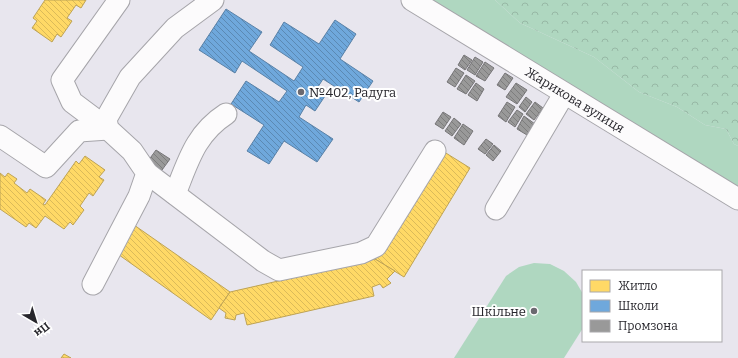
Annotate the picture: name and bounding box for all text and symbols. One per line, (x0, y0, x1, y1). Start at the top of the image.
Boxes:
street label: Жарикова вулиця (522, 64, 627, 136)
place label: №402, Радуга (309, 85, 396, 100)
marker: №402, Радуга (296, 87, 306, 97)
legend (582, 270, 722, 342)
text: Житло (618, 279, 658, 293)
text: Школи (618, 299, 659, 313)
north arrow (16, 302, 56, 342)
place label: Шкільне (472, 304, 526, 319)
marker: Шкільне (529, 306, 539, 316)
text: Пн (31, 319, 52, 340)
text: Промзона (618, 319, 678, 333)

